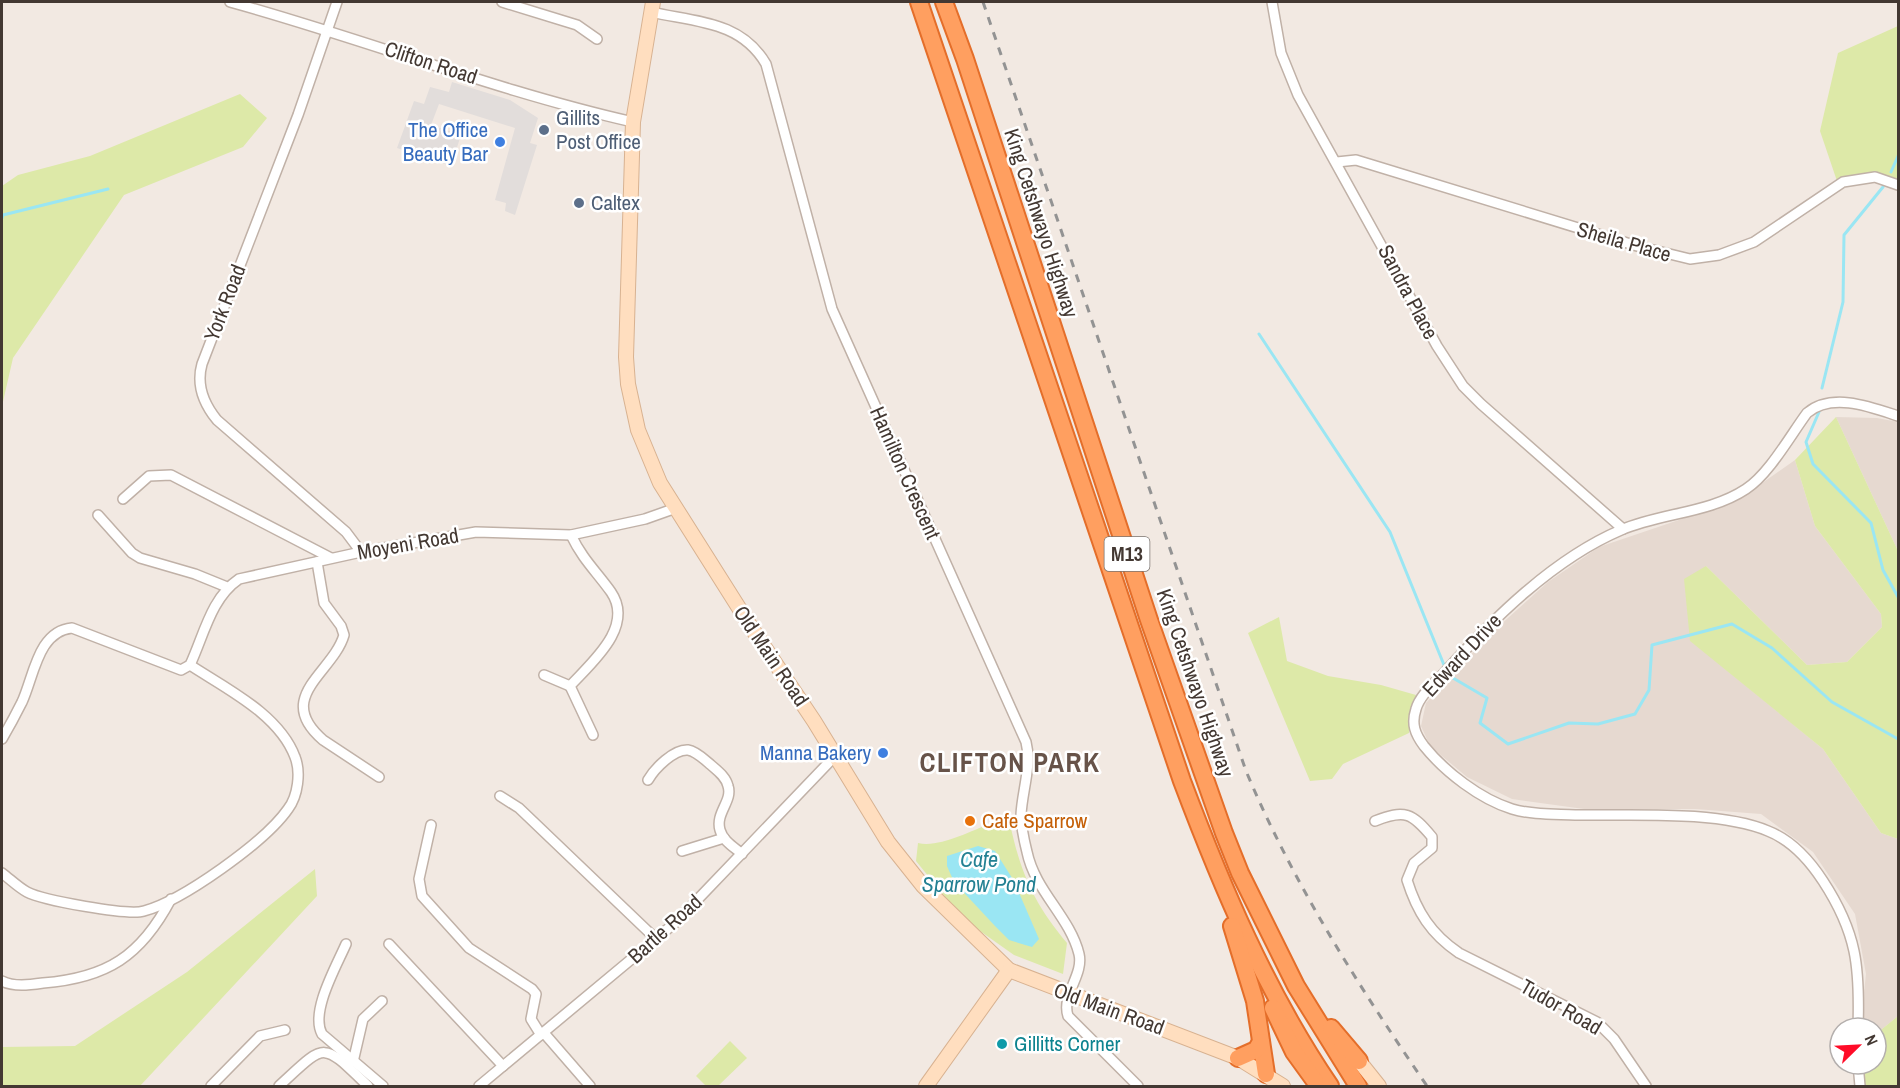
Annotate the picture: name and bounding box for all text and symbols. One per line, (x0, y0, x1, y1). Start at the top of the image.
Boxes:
street label: Clifton Road (381, 34, 481, 91)
place label: Gillits Post Office (556, 103, 641, 156)
place label: The Office Beauty Bar (403, 115, 488, 168)
marker: Gillits Post Office (537, 123, 551, 137)
street label: King Cetshwayo Highway (997, 125, 1086, 321)
marker: The Office Beauty Bar (493, 135, 507, 149)
place label: Caltex (591, 188, 640, 217)
marker: Caltex (572, 196, 586, 210)
street label: Sheila Place (1574, 214, 1675, 269)
street label: Sandra Place (1371, 239, 1446, 344)
street label: York Road (197, 260, 252, 345)
street label: Hamilton Crescent (863, 402, 948, 544)
street label: Moyeni Road (355, 520, 461, 567)
road number: M13 (1104, 537, 1150, 571)
street label: King Cetshwayo Highway (1150, 585, 1241, 781)
street label: Old Main Road (727, 600, 816, 712)
street label: Edward Drive (1415, 607, 1508, 703)
place label: Manna Bakery (760, 738, 871, 767)
district label: CLIFTON PARK (920, 744, 1100, 780)
marker: Manna Bakery (876, 746, 890, 760)
place label: Cafe Sparrow (982, 806, 1088, 835)
marker: Cafe Sparrow (963, 814, 977, 828)
water label: Cafe Sparrow Pond (922, 844, 1037, 899)
street label: Bartle Road (621, 887, 708, 970)
street label: Tudor Road (1515, 972, 1607, 1041)
street label: Old Main Road (1050, 975, 1169, 1042)
north arrow (1828, 1016, 1888, 1076)
place label: Gillitts Corner (1014, 1029, 1120, 1058)
text: N (1860, 1031, 1884, 1049)
marker: Gillitts Corner (995, 1037, 1009, 1051)

